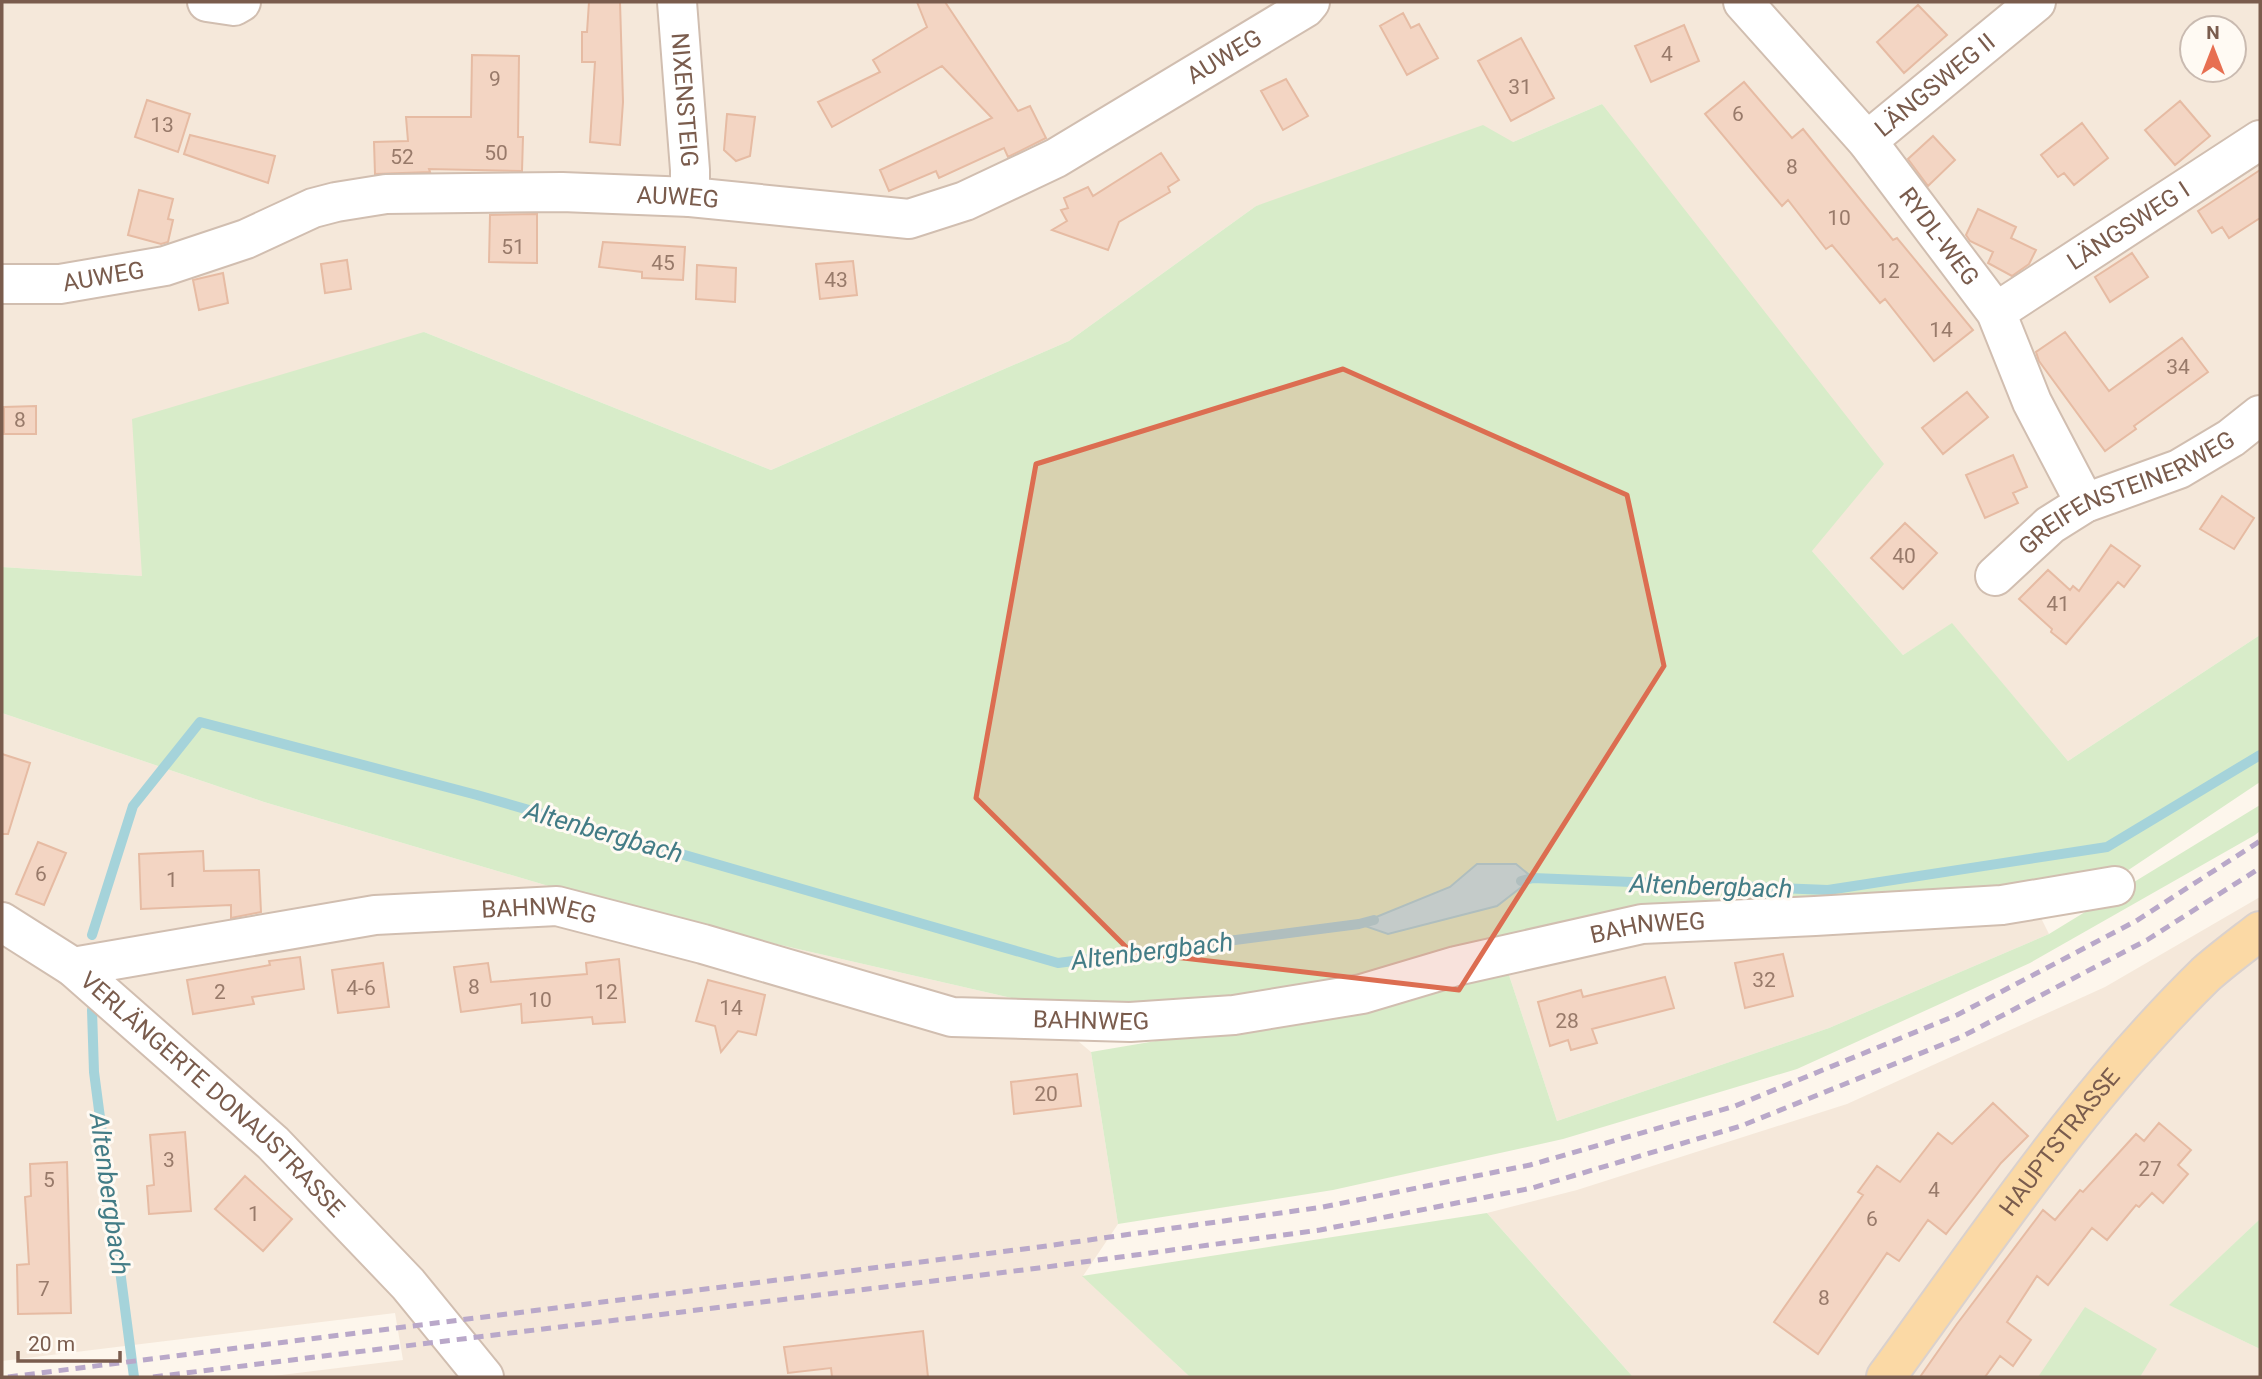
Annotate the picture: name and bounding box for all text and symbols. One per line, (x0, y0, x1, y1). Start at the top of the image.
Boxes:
north arrow (2178, 14, 2248, 84)
text: N (2206, 21, 2220, 44)
street label: AUWEG (1182, 24, 1267, 90)
street label: LÄNGSWEG II (1869, 28, 2001, 143)
street label: NIXENSTEIG (665, 31, 704, 168)
house number: 4 (1661, 42, 1673, 66)
house number: 9 (489, 67, 501, 91)
house number: 31 (1508, 75, 1532, 99)
house number: 6 (1732, 102, 1744, 126)
house number: 13 (150, 113, 174, 137)
house number: 50 (484, 141, 508, 165)
house number: 52 (390, 145, 414, 169)
house number: 8 (1786, 155, 1798, 179)
street label: LÄNGSWEG I (2062, 176, 2195, 276)
street label: AUWEG (636, 181, 720, 214)
street label: RYDL-WEG (1893, 182, 1985, 291)
house number: 10 (1827, 206, 1851, 230)
house number: 51 (501, 235, 525, 259)
house number: 45 (651, 251, 675, 275)
street label: AUWEG (60, 256, 146, 297)
house number: 12 (1876, 259, 1900, 283)
house number: 43 (824, 268, 848, 292)
house number: 14 (1929, 318, 1953, 342)
house number: 34 (2166, 355, 2190, 379)
house number: 8 (14, 408, 26, 432)
street label: GREIFENSTEINERWEG (2013, 425, 2240, 561)
house number: 40 (1892, 544, 1916, 568)
house number: 41 (2046, 592, 2070, 616)
water label: Altenbergbach (520, 795, 687, 869)
house number: 6 (35, 862, 47, 886)
house number: 1 (166, 868, 178, 892)
water label: Altenbergbach (1627, 868, 1793, 904)
street label: BAHNWEG (481, 892, 600, 930)
street label: BAHNWEG (1587, 907, 1706, 949)
water label: Altenbergbach (1067, 926, 1235, 976)
street label: VERLÄNGERTE DONAUSTRASSE (74, 966, 350, 1223)
house number: 32 (1752, 968, 1776, 992)
house number: 8 (468, 975, 480, 999)
house number: 4-6 (346, 976, 376, 1000)
house number: 2 (214, 980, 226, 1004)
house number: 12 (594, 980, 618, 1004)
house number: 10 (528, 988, 552, 1012)
house number: 14 (719, 996, 743, 1020)
street label: BAHNWEG (1032, 1005, 1150, 1036)
house number: 28 (1555, 1009, 1579, 1033)
street label: HAUPTSTRASSE (1994, 1063, 2126, 1221)
house number: 20 (1034, 1082, 1058, 1106)
water label: Altenbergbach (84, 1109, 136, 1277)
house number: 3 (163, 1148, 175, 1172)
house number: 27 (2138, 1157, 2162, 1181)
house number: 5 (43, 1168, 55, 1192)
house number: 4 (1928, 1178, 1940, 1202)
house number: 1 (248, 1202, 260, 1226)
house number: 6 (1866, 1207, 1878, 1231)
house number: 7 (38, 1277, 50, 1301)
house number: 8 (1818, 1286, 1830, 1310)
scale bar (18, 1320, 119, 1364)
text: 20 m (28, 1332, 75, 1356)

